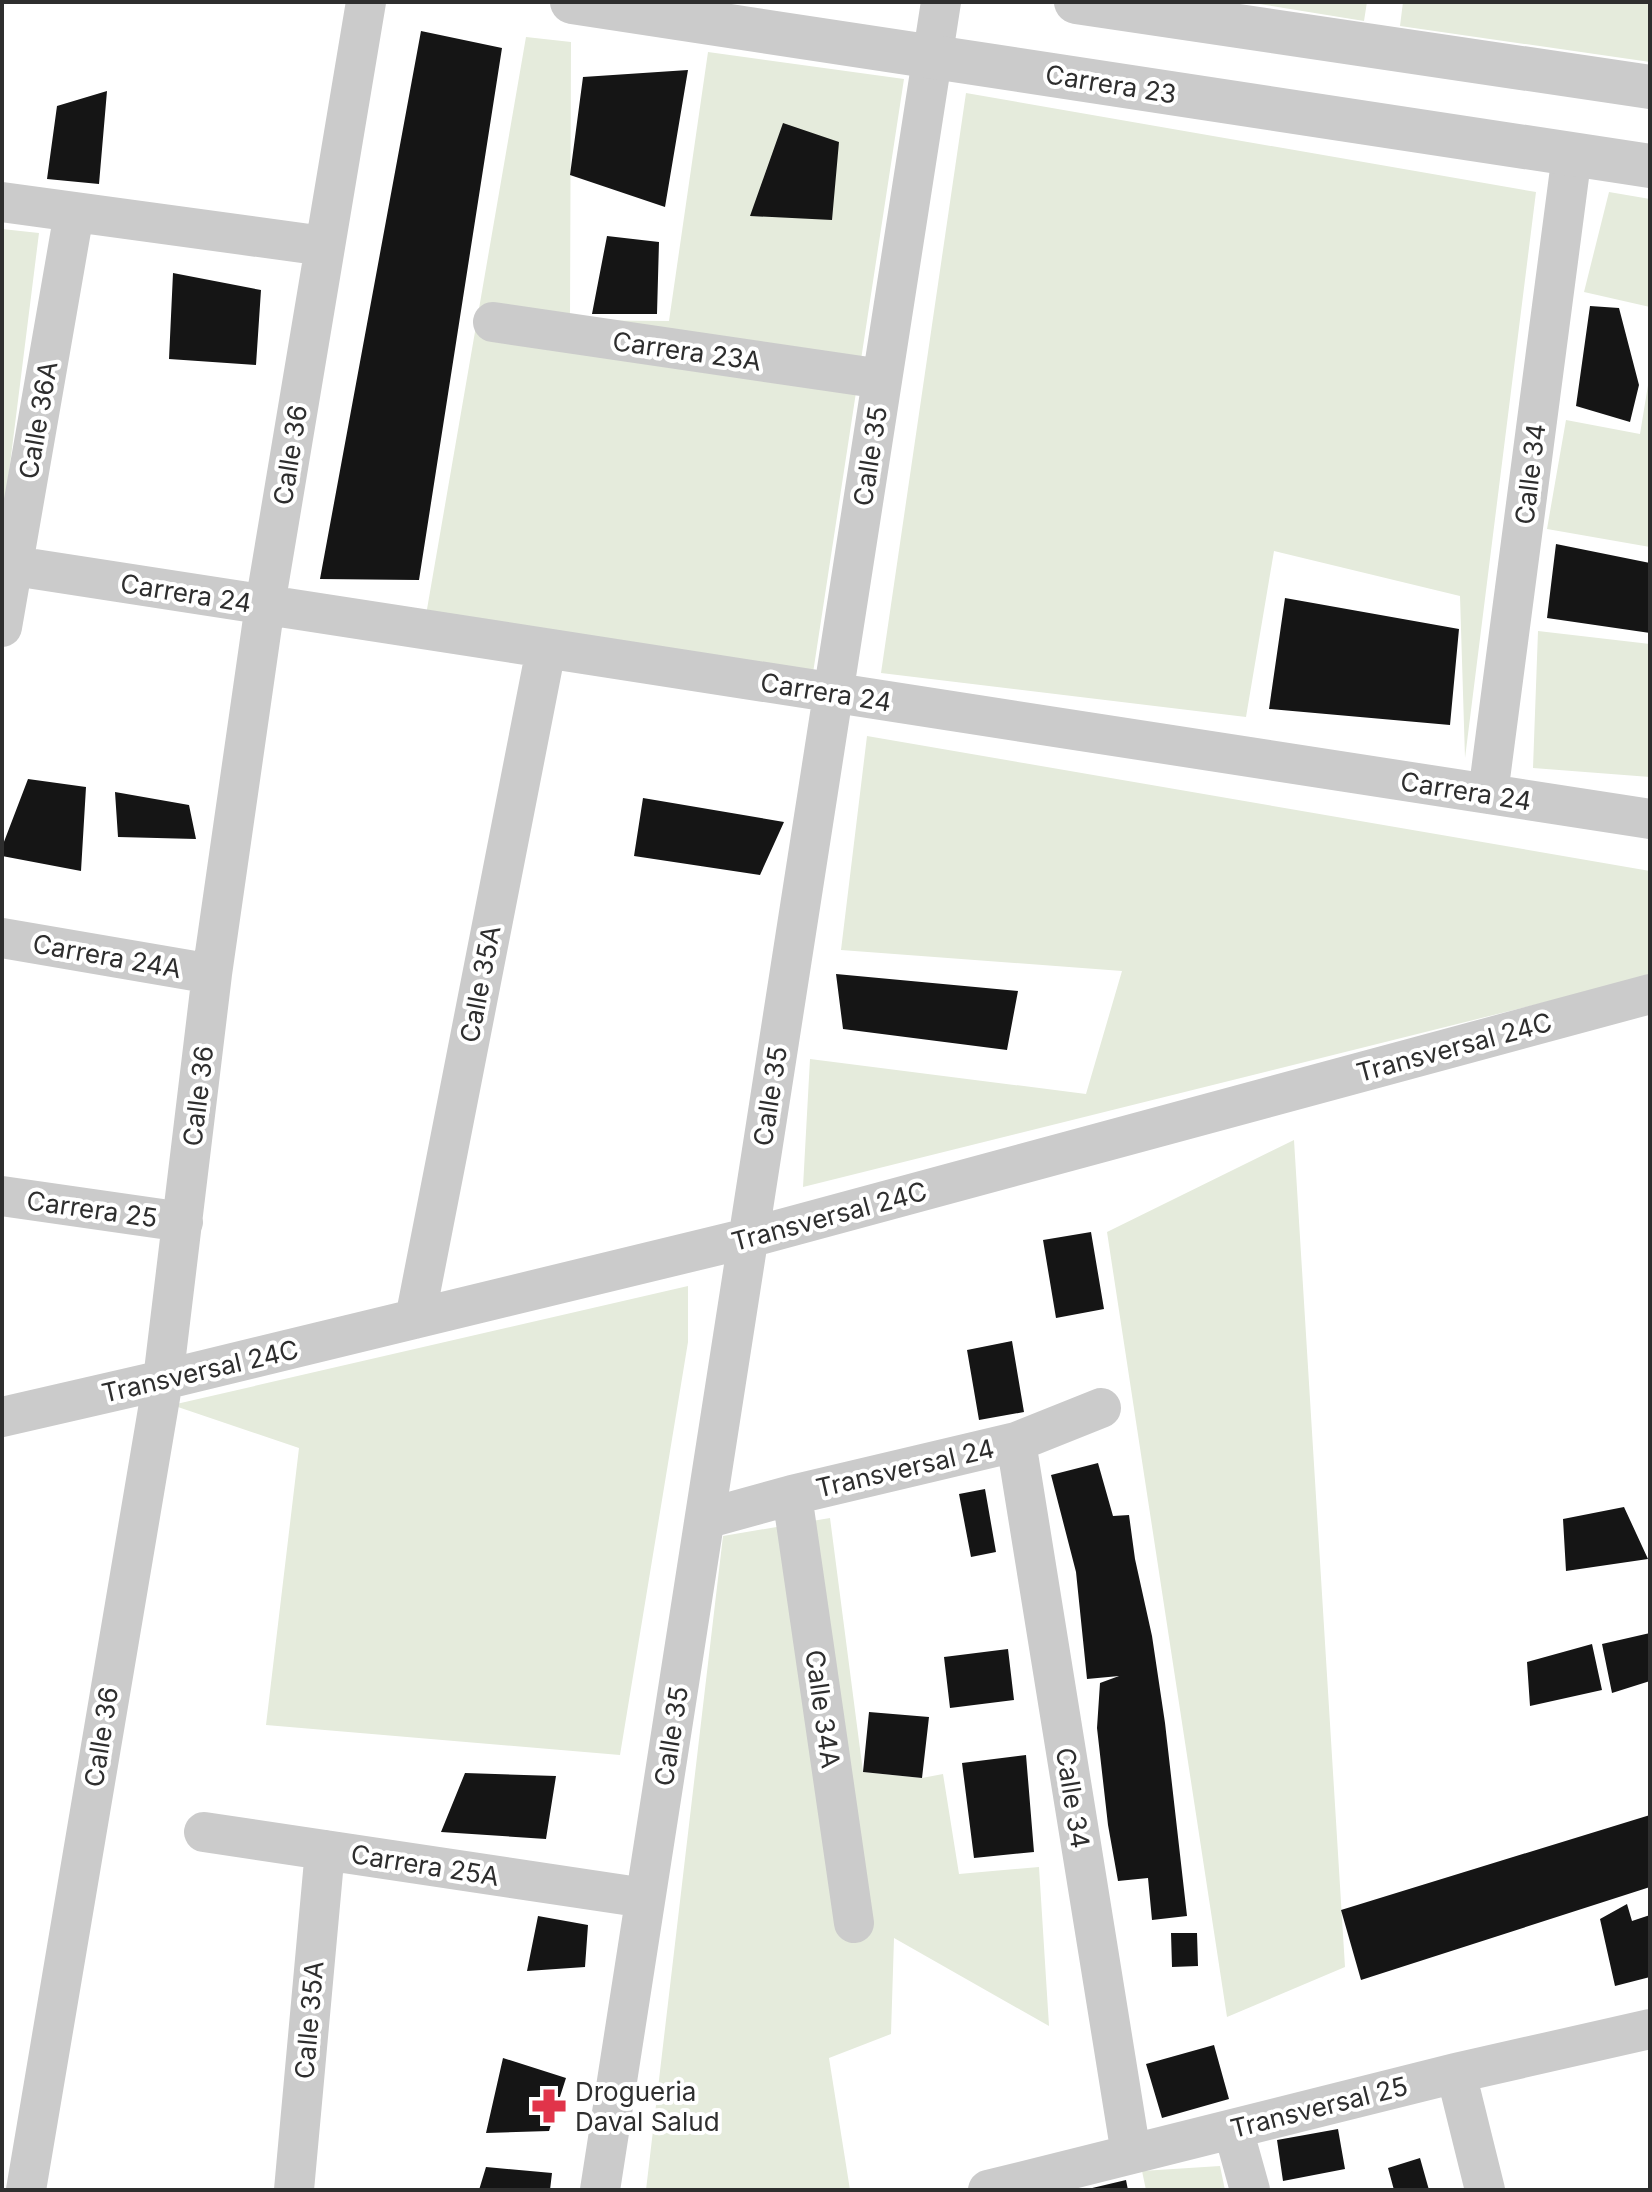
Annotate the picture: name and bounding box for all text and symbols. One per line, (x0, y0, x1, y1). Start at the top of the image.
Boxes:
street label: Carrera 23 (1043, 58, 1179, 110)
street label: Carrera 23A (611, 325, 763, 377)
street label: Calle 36A (12, 359, 64, 481)
street label: Calle 36 (267, 403, 313, 507)
street label: Calle 35 (847, 404, 893, 508)
street label: Calle 34 (1508, 422, 1552, 526)
street label: Carrera 24 (118, 567, 254, 619)
street label: Carrera 24 (758, 666, 894, 718)
street label: Carrera 24 (1398, 765, 1534, 817)
street label: Calle 35A (453, 923, 507, 1045)
street label: Carrera 24A (30, 928, 184, 984)
street label: Transversal 24C (1353, 1006, 1555, 1088)
street label: Calle 36 (176, 1044, 220, 1148)
street label: Calle 35 (747, 1044, 793, 1148)
street label: Transversal 24C (728, 1175, 930, 1257)
street label: Carrera 25 (25, 1184, 159, 1234)
street label: Transversal 24C (99, 1333, 301, 1409)
street label: Transversal 24 (813, 1432, 997, 1504)
street label: Calle 34A (799, 1648, 847, 1770)
street label: Calle 35 (648, 1684, 694, 1788)
street label: Calle 36 (78, 1685, 124, 1789)
street label: Calle 34 (1050, 1745, 1096, 1851)
street label: Carrera 25A (349, 1838, 501, 1892)
street label: Calle 35A (288, 1960, 330, 2080)
street label: Transversal 25 (1227, 2070, 1411, 2144)
place label: Drogueria Daval Salud (575, 2076, 720, 2137)
pharmacy icon: Drogueria Daval Salud (530, 2087, 568, 2125)

